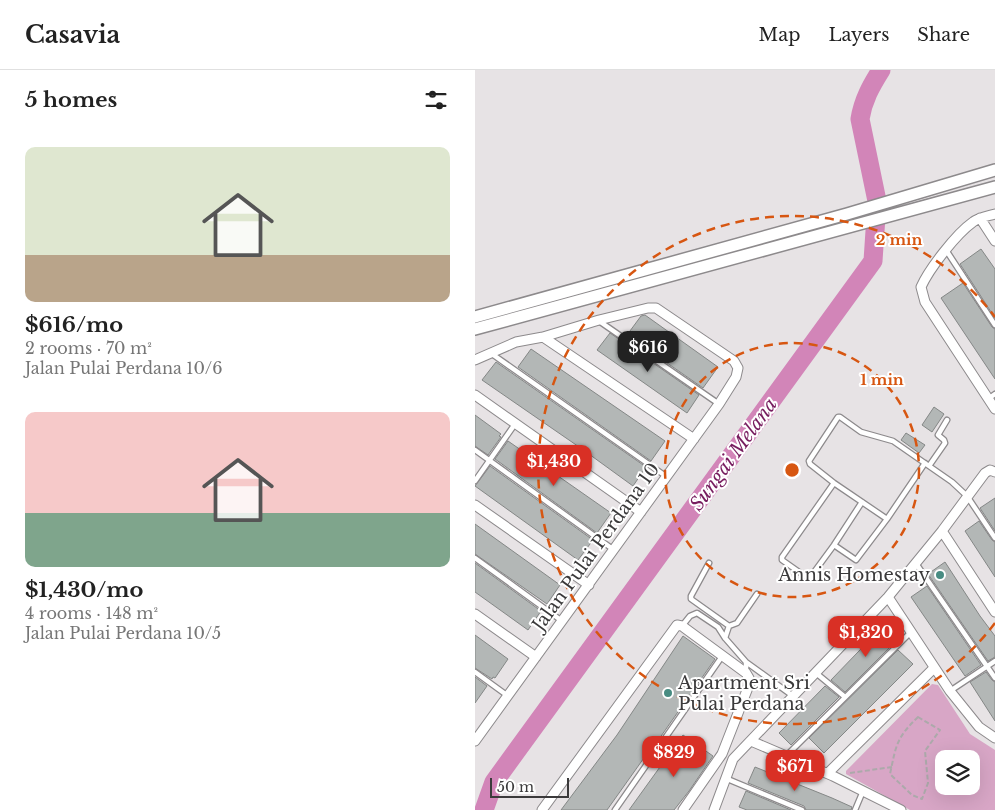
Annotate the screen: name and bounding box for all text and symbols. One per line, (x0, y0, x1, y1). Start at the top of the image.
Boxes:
text: Casavia (25, 20, 120, 49)
text: Map (759, 24, 800, 46)
text: Layers (828, 24, 889, 46)
text: Share (917, 24, 970, 46)
icon: filters (422, 86, 450, 114)
text: 5 homes (25, 87, 117, 113)
icon: home (193, 180, 283, 270)
text: 2 min (876, 230, 922, 249)
text: $616/mo (25, 312, 123, 338)
pin: $616 (618, 330, 678, 373)
text: $616 (629, 337, 667, 357)
text: 2 rooms · 70 m² (25, 338, 152, 358)
text: Jalan Pulai Perdana 10/6 (25, 358, 222, 378)
text: 1 min (860, 370, 904, 389)
water label: Sungai Melana (685, 393, 782, 515)
pin: $1,430 (513, 444, 595, 487)
icon: home (193, 445, 283, 535)
text: $1,430 (527, 451, 581, 471)
street label: Jalan Pulai Perdana 10 (526, 459, 664, 637)
centre of rings (783, 461, 801, 479)
place label: Annis Homestay (777, 564, 930, 586)
marker: Annis Homestay (934, 569, 946, 581)
text: $1,430/mo (25, 577, 143, 603)
text: 4 rooms · 148 m² (25, 603, 158, 623)
pin: $1,320 (825, 616, 907, 658)
text: $1,320 (839, 622, 893, 642)
text: Jalan Pulai Perdana 10/5 (25, 623, 221, 643)
place label: Apartment Sri Pulai Perdana (677, 672, 810, 715)
marker: Apartment Sri Pulai Perdana (662, 687, 674, 699)
pin: $829 (644, 736, 704, 778)
text: $829 (653, 742, 695, 762)
pin: $671 (765, 750, 825, 792)
map controls (935, 750, 980, 795)
button: layers (935, 750, 980, 795)
text: $671 (777, 756, 813, 776)
scale bar (490, 775, 569, 798)
text: 50 m (497, 778, 534, 796)

